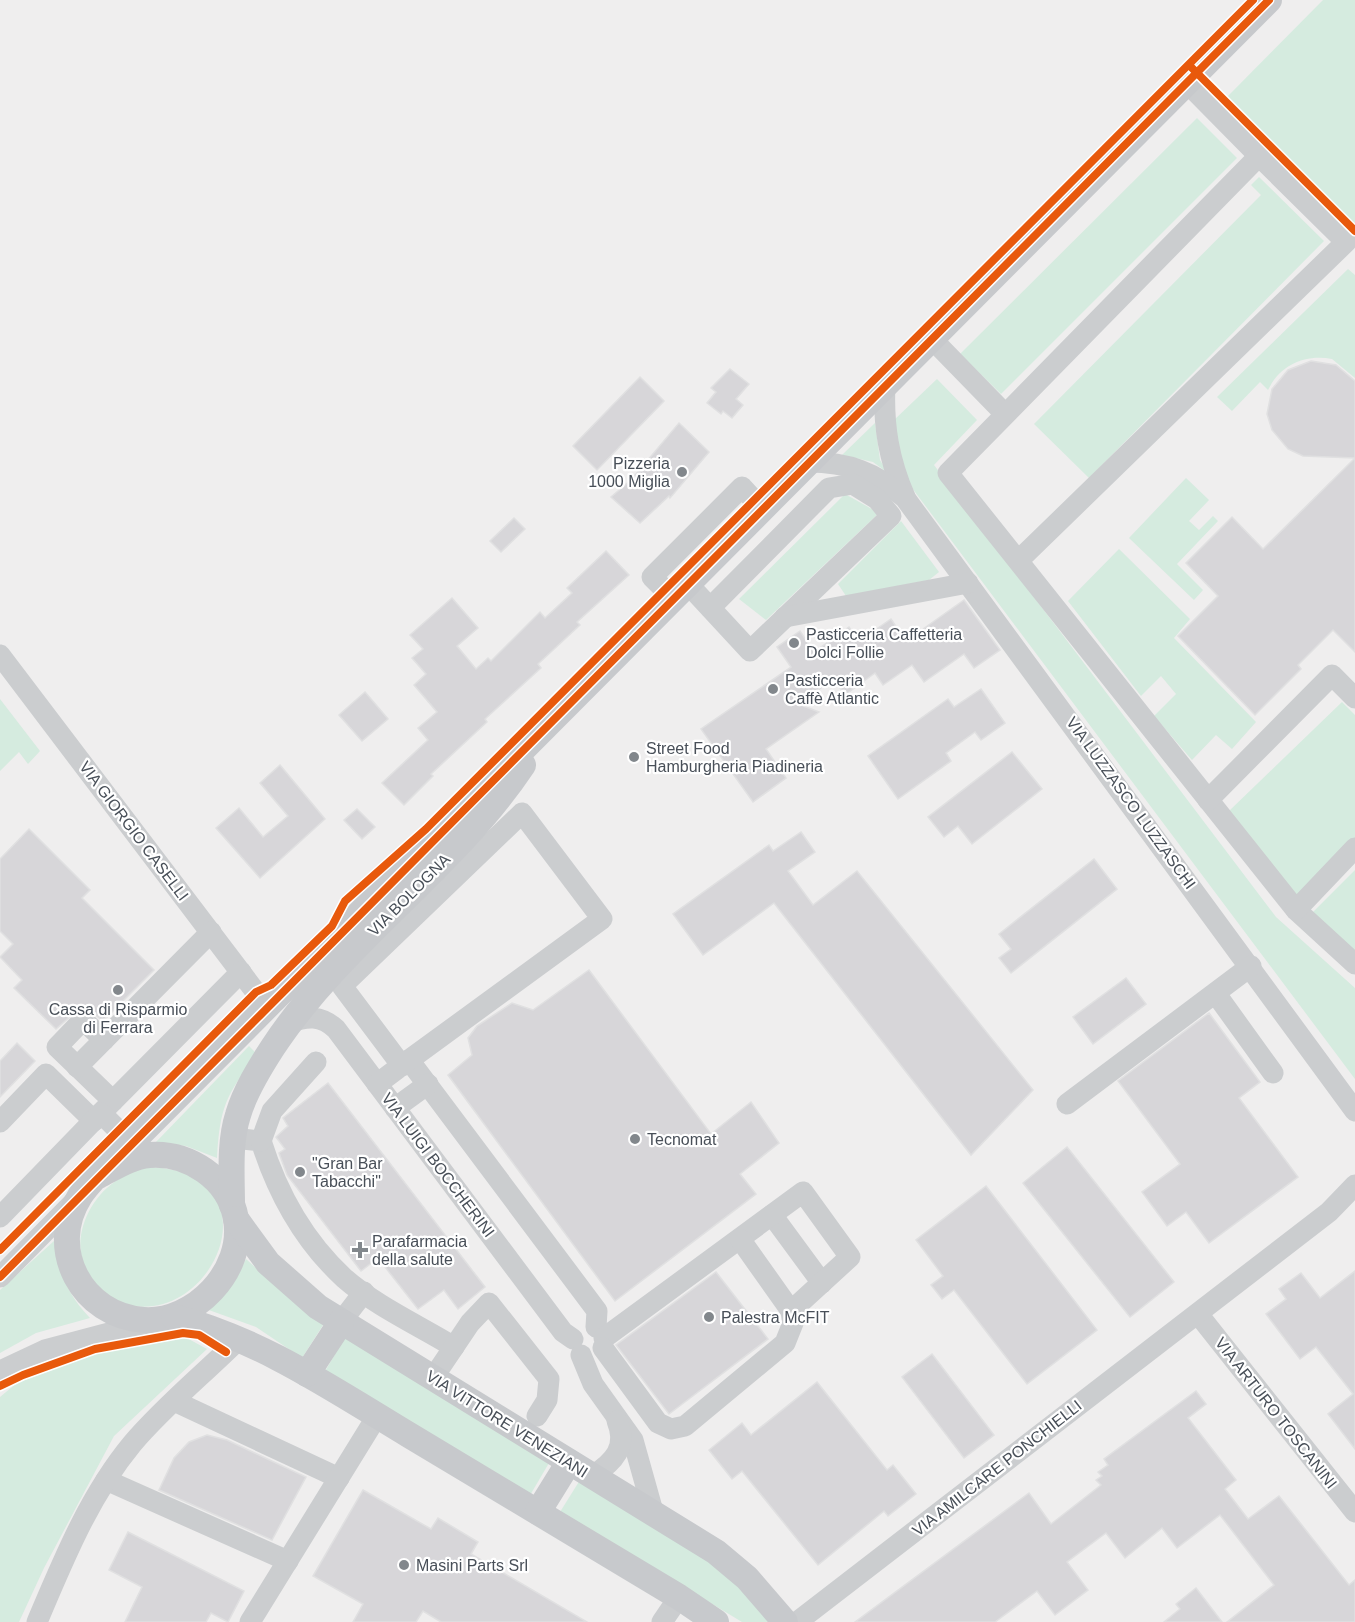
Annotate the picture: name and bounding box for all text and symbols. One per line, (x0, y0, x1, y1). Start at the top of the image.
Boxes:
place label: Pizzeria 1000 Miglia (588, 455, 670, 490)
marker: Pizzeria 1000 Miglia (675, 465, 689, 479)
place label: Pasticceria Caffetteria Dolci Follie (806, 626, 962, 661)
marker: Pasticceria Caffetteria Dolci Follie (787, 636, 801, 650)
place label: Pasticceria Caffè Atlantic (785, 672, 879, 707)
marker: Pasticceria Caffè Atlantic (766, 682, 780, 696)
street label: VIA LUZZASCO LUZZASCHI (1063, 714, 1199, 892)
place label: Street Food Hamburgheria Piadineria (646, 740, 823, 775)
marker: Street Food Hamburgheria Piadineria (627, 750, 641, 764)
street label: VIA GIORGIO CASELLI (76, 758, 192, 904)
street label: VIA BOLOGNA (365, 850, 454, 939)
marker: Cassa di Risparmio di Ferrara (111, 983, 125, 997)
place label: Cassa di Risparmio di Ferrara (49, 1001, 187, 1036)
street label: VIA LUIGI BOCCHERINI (378, 1090, 498, 1240)
place label: Tecnomat (647, 1131, 717, 1148)
marker: Tecnomat (628, 1132, 642, 1146)
place label: "Gran Bar Tabacchi" (312, 1155, 383, 1190)
marker: "Gran Bar Tabacchi" (293, 1165, 307, 1179)
place label: Parafarmacia della salute (372, 1233, 467, 1268)
marker: Parafarmacia della salute (353, 1243, 367, 1257)
place label: Palestra McFIT (721, 1309, 830, 1326)
marker: Palestra McFIT (702, 1310, 716, 1324)
street label: VIA ARTURO TOSCANINI (1212, 1334, 1340, 1492)
street label: VIA VITTORE VENEZIANI (423, 1367, 591, 1481)
street label: VIA AMILCARE PONCHIELLI (909, 1397, 1085, 1539)
place label: Masini Parts Srl (416, 1557, 528, 1574)
marker: Masini Parts Srl (397, 1558, 411, 1572)

